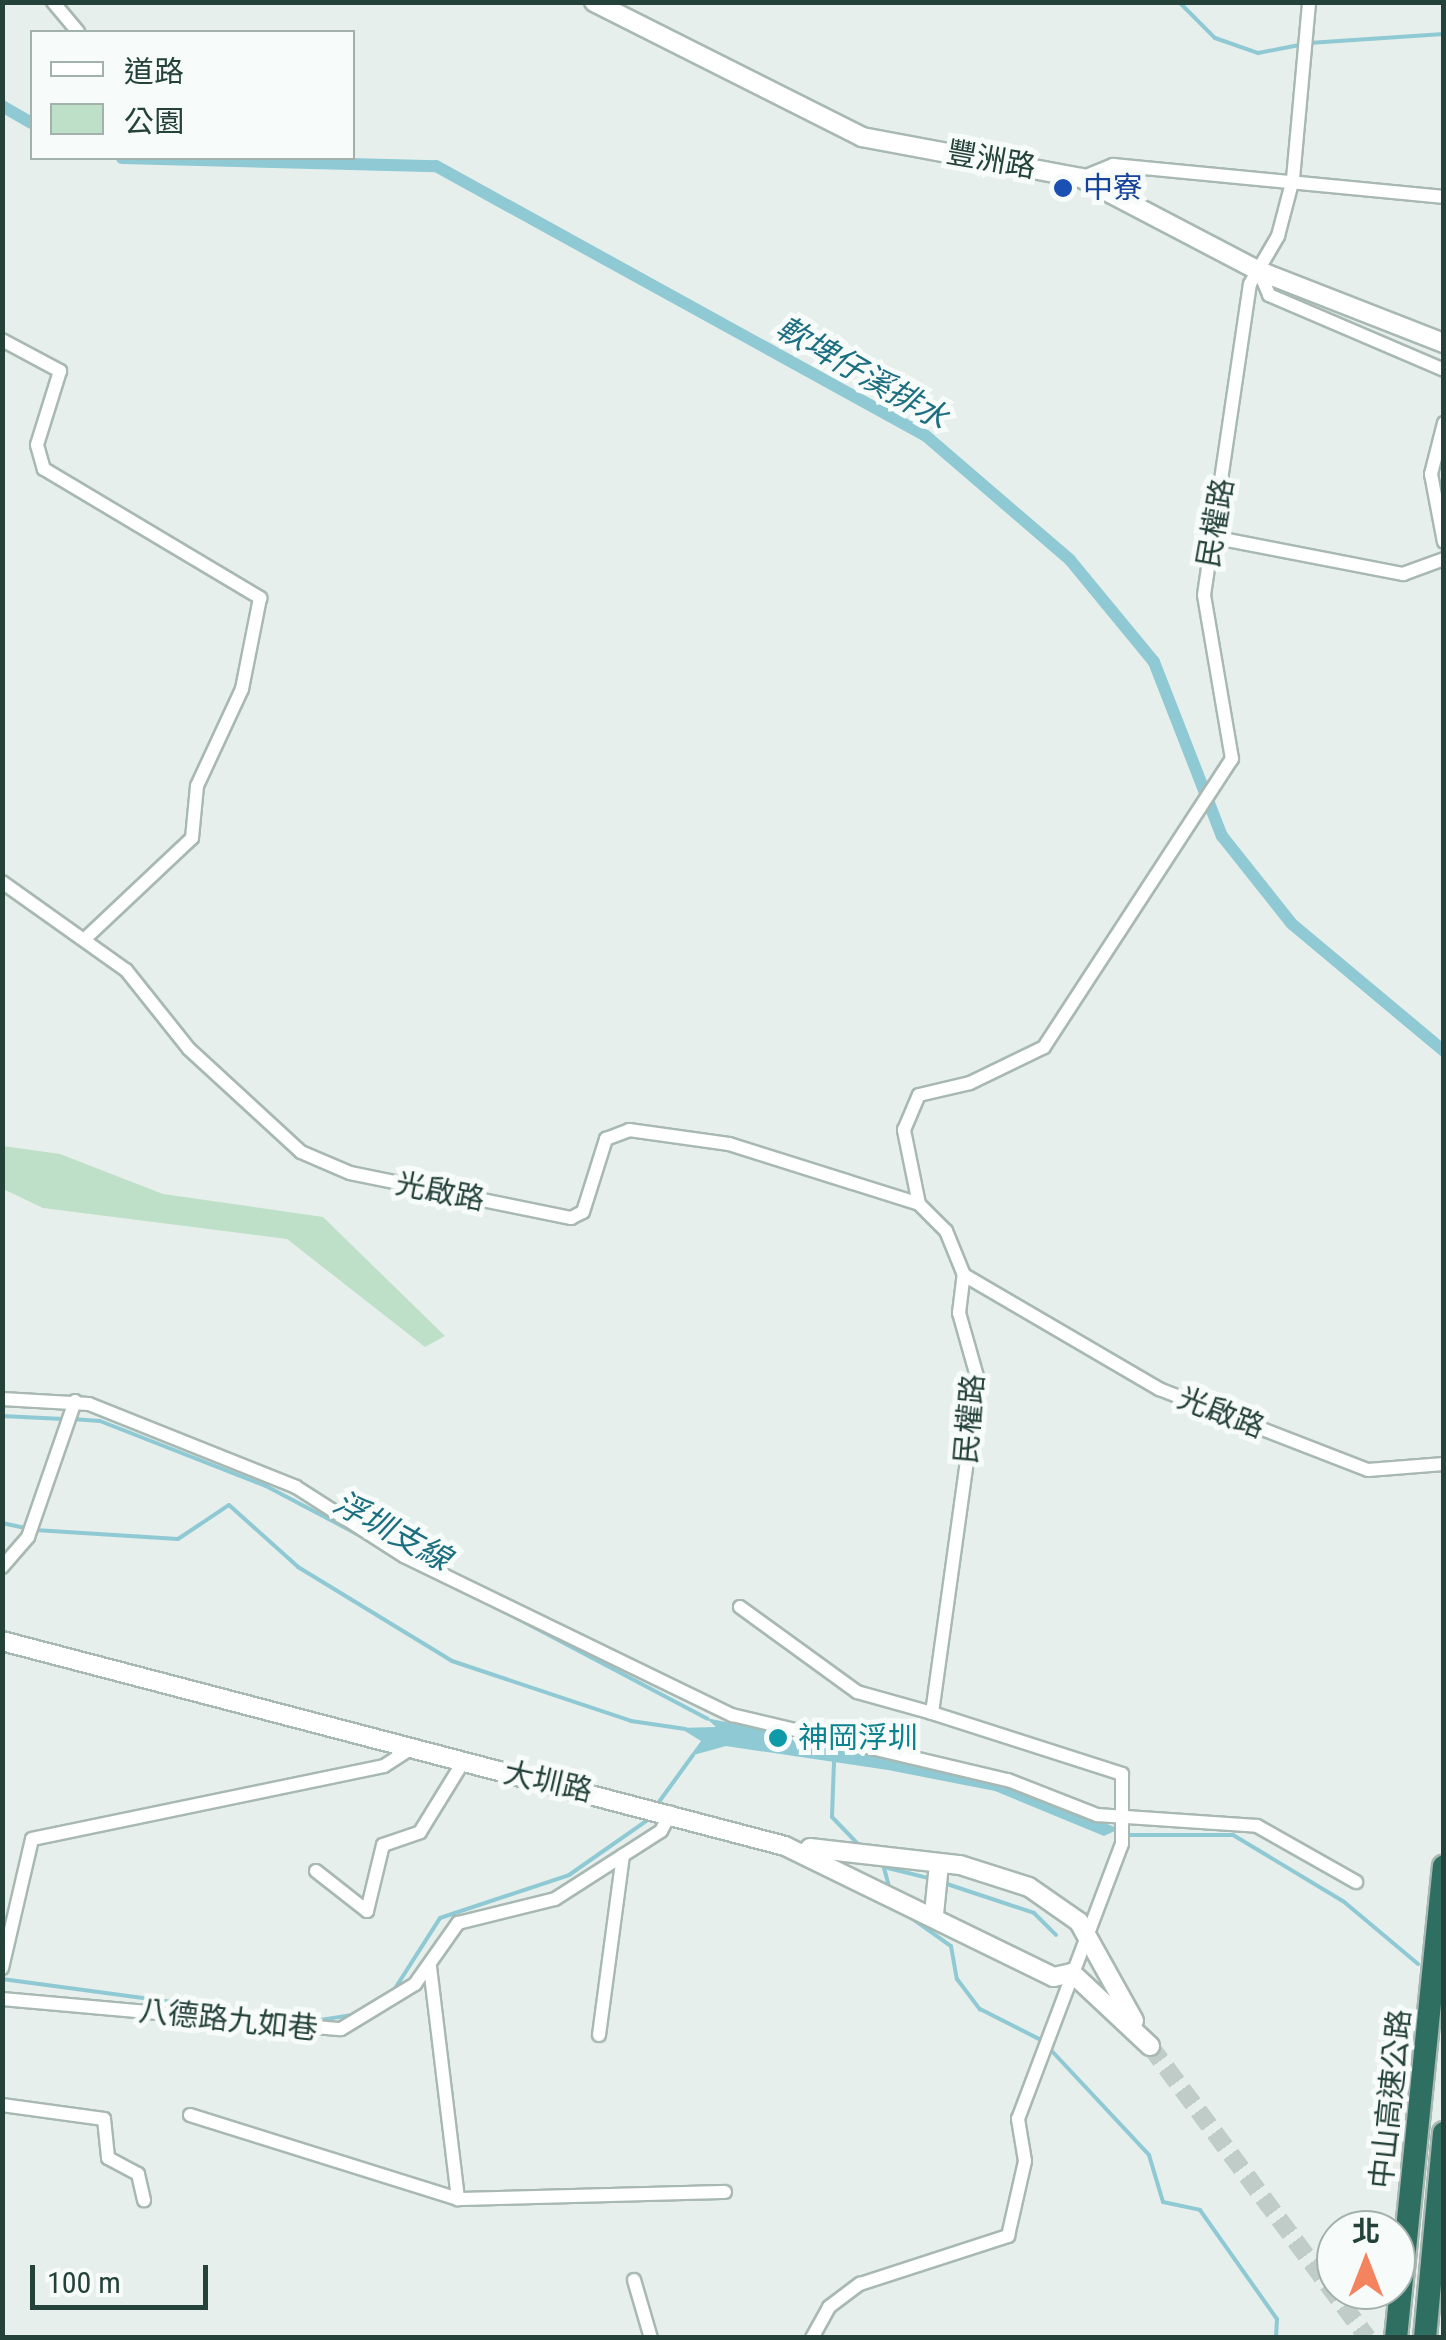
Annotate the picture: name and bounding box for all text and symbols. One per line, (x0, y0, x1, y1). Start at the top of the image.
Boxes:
legend (30, 30, 355, 160)
text: 道路 (124, 54, 184, 89)
text: 公園 (124, 104, 184, 139)
street label: 豐洲路 (944, 134, 1038, 186)
place label: 中寮 (1083, 170, 1143, 206)
marker: 中寮 (1052, 177, 1074, 199)
water label: 軟埤仔溪排水 (769, 308, 955, 438)
street label: 民權路 (1190, 476, 1242, 570)
street label: 光啟路 (392, 1166, 488, 1218)
street label: 民權路 (948, 1373, 992, 1465)
street label: 光啟路 (1173, 1380, 1269, 1446)
water label: 浮圳支線 (327, 1483, 457, 1579)
place label: 神岡浮圳 (798, 1720, 918, 1756)
marker: 神岡浮圳 (767, 1727, 789, 1749)
street label: 大圳路 (500, 1754, 596, 1810)
street label: 八德路九如巷 (137, 1993, 319, 2047)
street label: 中山高速公路 (1364, 2008, 1418, 2190)
north arrow (1316, 2210, 1416, 2310)
text: 北 (1352, 2215, 1380, 2248)
scale bar (35, 2245, 212, 2307)
text: 100 m (47, 2265, 121, 2300)

